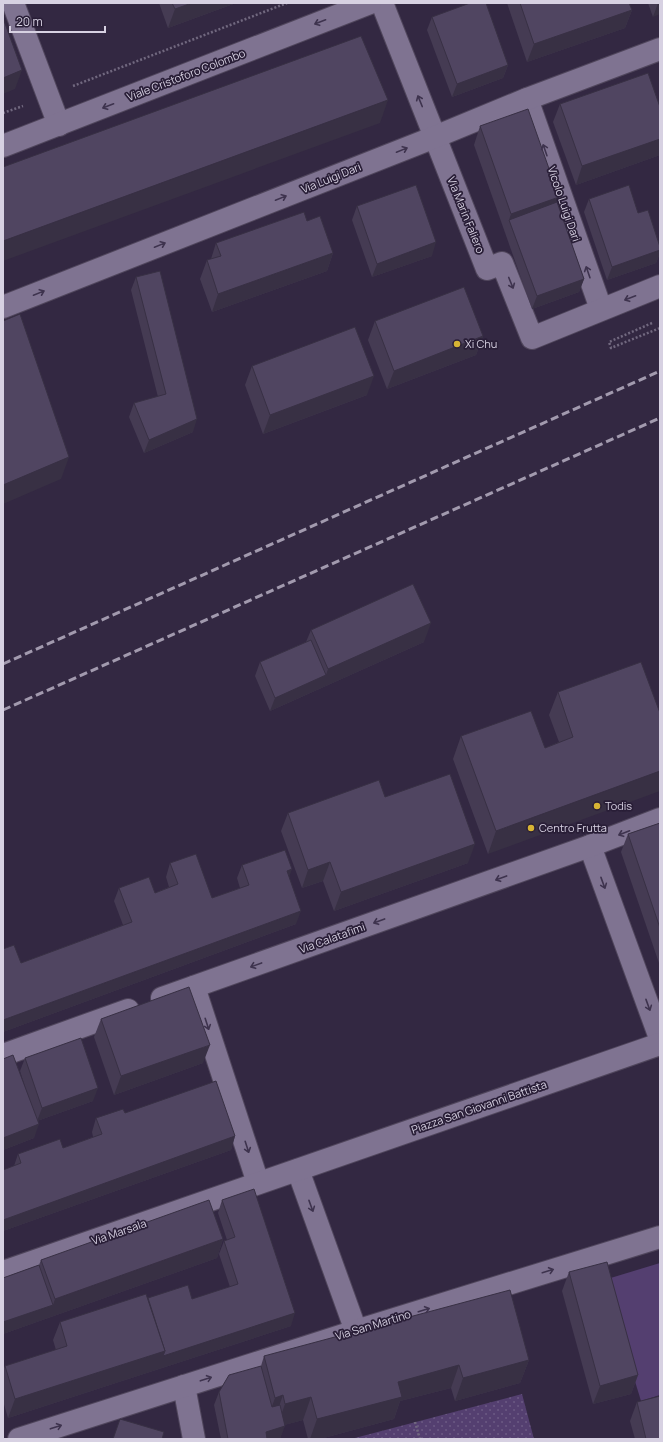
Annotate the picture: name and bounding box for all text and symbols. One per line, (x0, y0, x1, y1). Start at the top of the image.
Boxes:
scale bar (10, 8, 105, 34)
text: 20 m (16, 13, 43, 30)
one-way arrow (315, 19, 327, 27)
street label: Viale Cristoforo Colombo (124, 45, 248, 104)
one-way arrow (416, 95, 424, 107)
one-way arrow (103, 102, 115, 110)
one-way arrow (541, 143, 548, 156)
one-way arrow (396, 145, 408, 153)
street label: Via Luigi Dari (299, 159, 363, 196)
street label: Vicolo Luigi Dari (545, 164, 584, 244)
street label: Via Marin Faliero (444, 174, 489, 256)
one-way arrow (275, 193, 287, 201)
one-way arrow (154, 241, 166, 249)
one-way arrow (584, 266, 591, 279)
one-way arrow (507, 277, 515, 289)
one-way arrow (33, 289, 45, 296)
one-way arrow (625, 294, 637, 302)
place label: Xi Chu (465, 336, 497, 351)
marker: Xi Chu (452, 339, 462, 349)
place label: Todis (605, 798, 632, 813)
marker: Todis (592, 801, 602, 811)
place label: Centro Frutta (539, 820, 607, 835)
marker: Centro Frutta (526, 823, 536, 833)
one-way arrow (618, 830, 630, 838)
one-way arrow (496, 874, 508, 882)
one-way arrow (600, 877, 608, 889)
one-way arrow (372, 918, 385, 925)
street label: Via Calatafimi (297, 919, 367, 956)
one-way arrow (251, 961, 263, 969)
one-way arrow (645, 999, 653, 1011)
one-way arrow (203, 1017, 211, 1029)
street label: Piazza San Giovanni Battista (409, 1076, 549, 1137)
one-way arrow (244, 1140, 251, 1153)
one-way arrow (308, 1200, 316, 1212)
street label: Via Marsala (89, 1215, 148, 1248)
one-way arrow (541, 1267, 554, 1274)
street label: Via San Martino (333, 1306, 413, 1343)
one-way arrow (417, 1306, 430, 1313)
one-way arrow (200, 1375, 213, 1382)
one-way arrow (49, 1423, 62, 1430)

